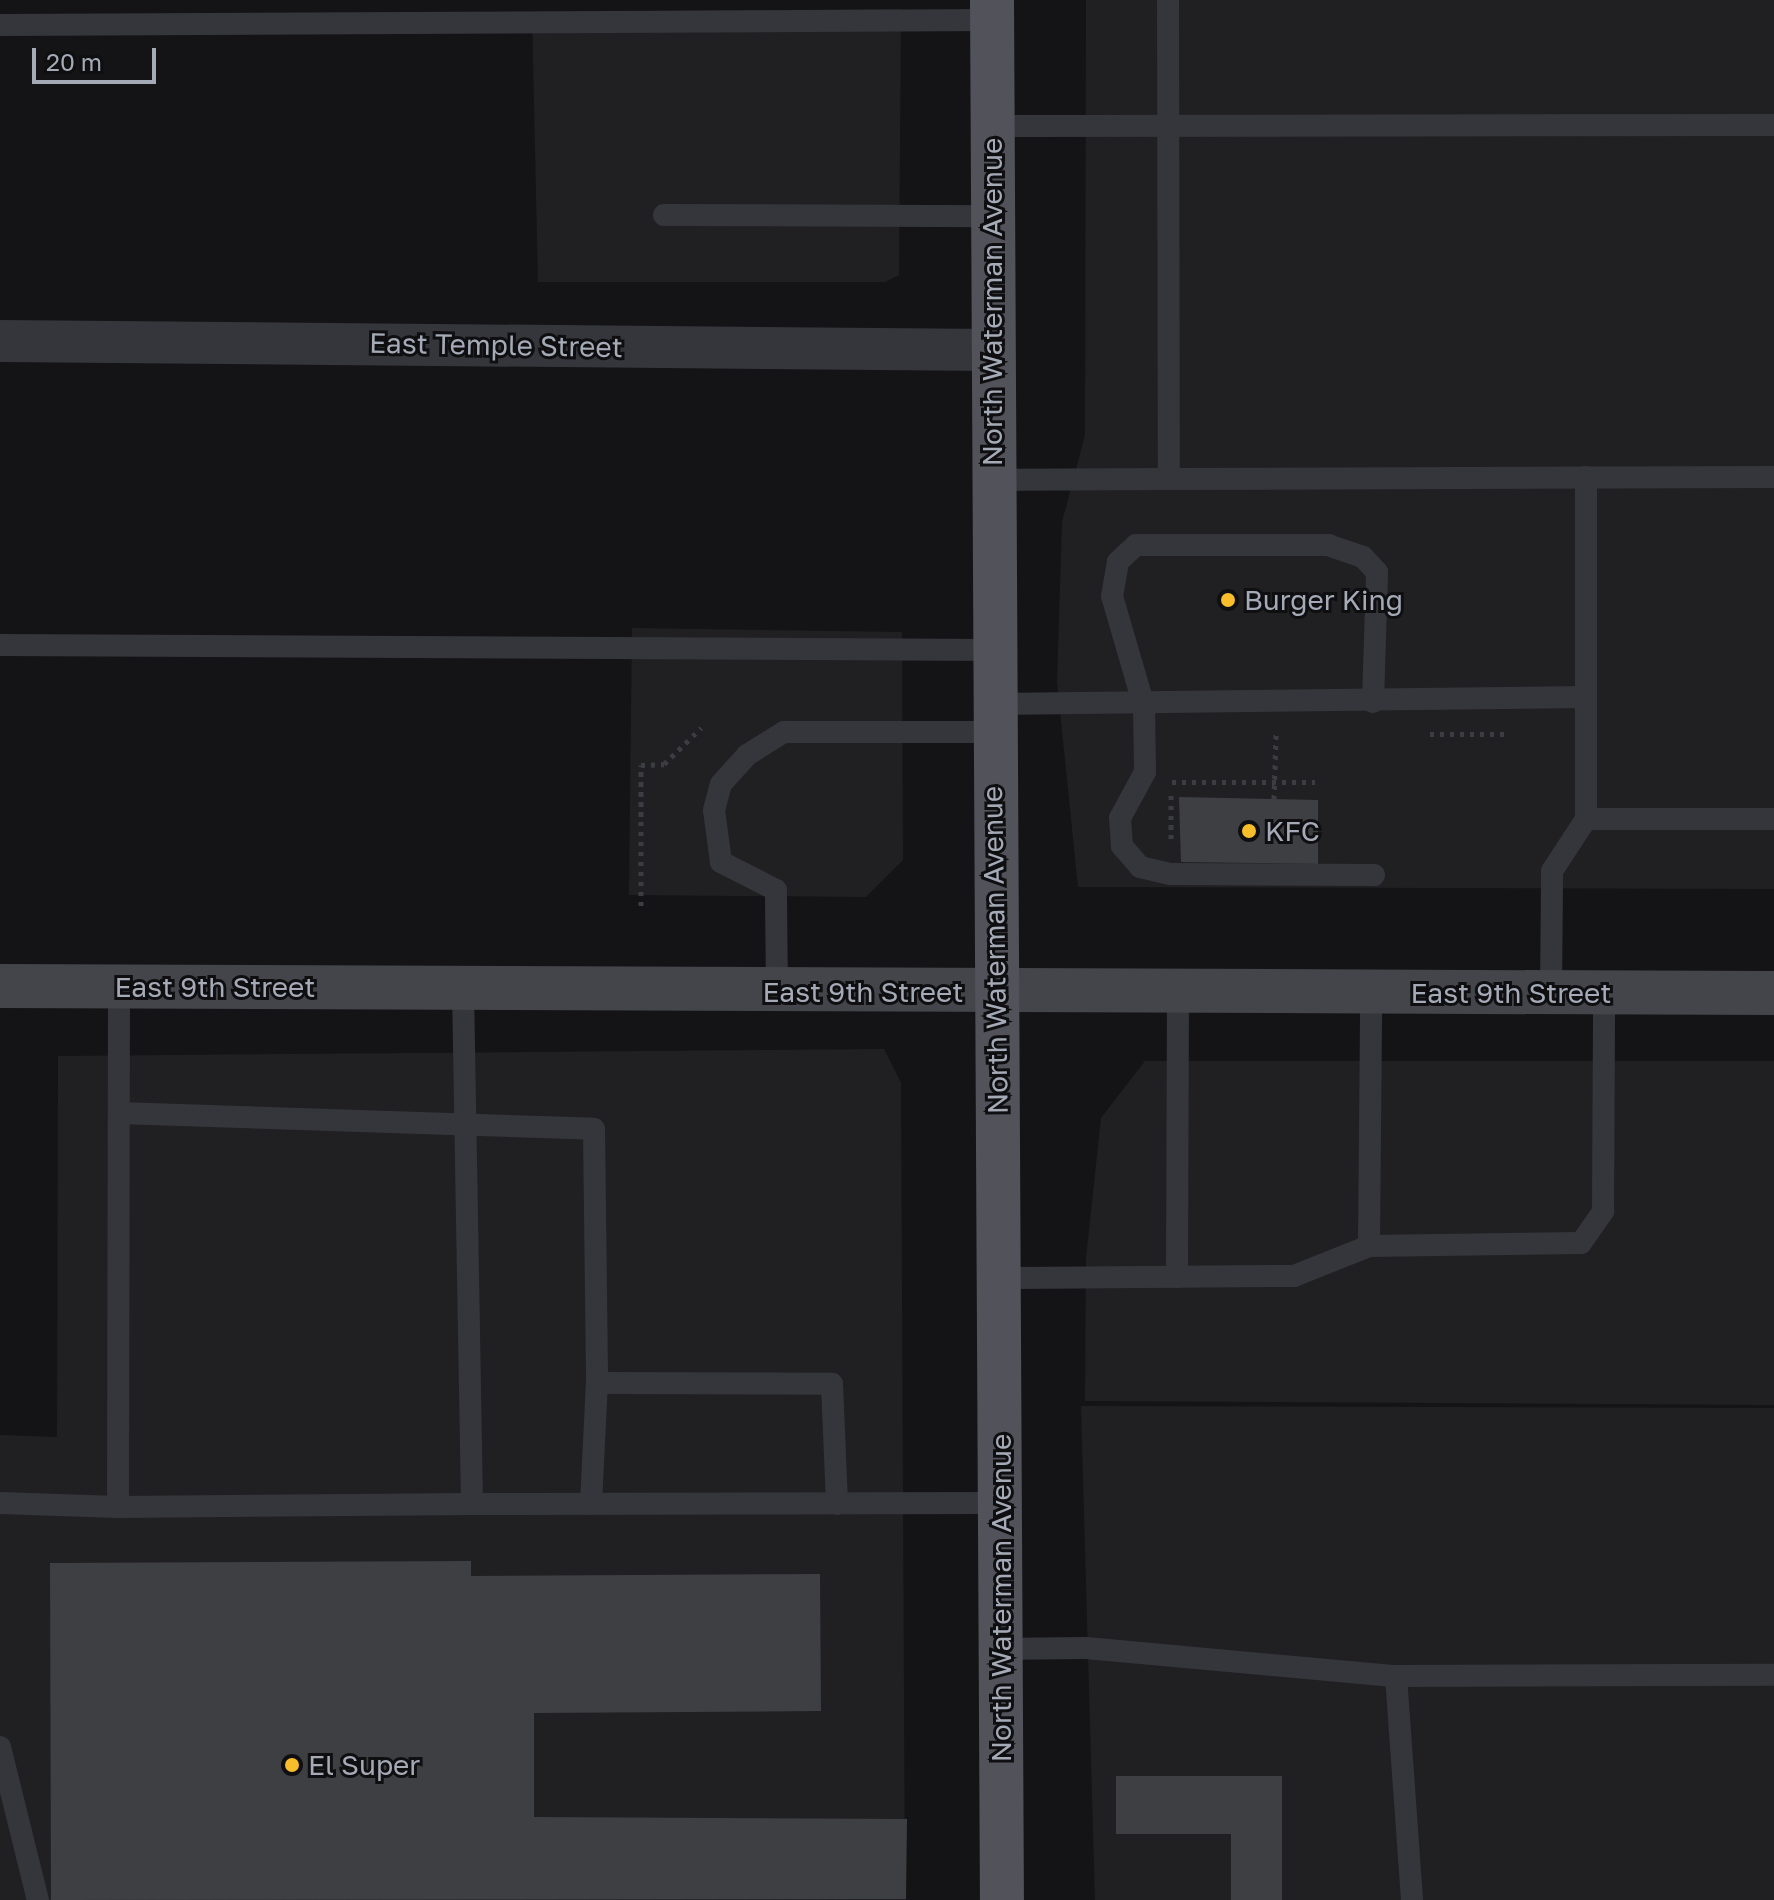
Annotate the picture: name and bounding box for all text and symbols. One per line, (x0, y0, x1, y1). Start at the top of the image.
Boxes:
scale bar (36, 32, 160, 82)
text: 20 m (46, 47, 102, 76)
street label: North Waterman Avenue (975, 138, 1009, 466)
street label: East Temple Street (369, 326, 623, 364)
place label: Burger King (1244, 583, 1403, 617)
marker: Burger King (1219, 591, 1237, 609)
street label: North Waterman Avenue (975, 786, 1015, 1114)
place label: KFC (1265, 814, 1320, 848)
marker: KFC (1240, 822, 1258, 840)
street label: East 9th Street (115, 970, 315, 1004)
street label: East 9th Street (763, 975, 963, 1009)
street label: East 9th Street (1411, 976, 1611, 1010)
street label: North Waterman Avenue (984, 1434, 1018, 1762)
place label: El Super (308, 1748, 420, 1782)
marker: El Super (283, 1756, 301, 1774)

